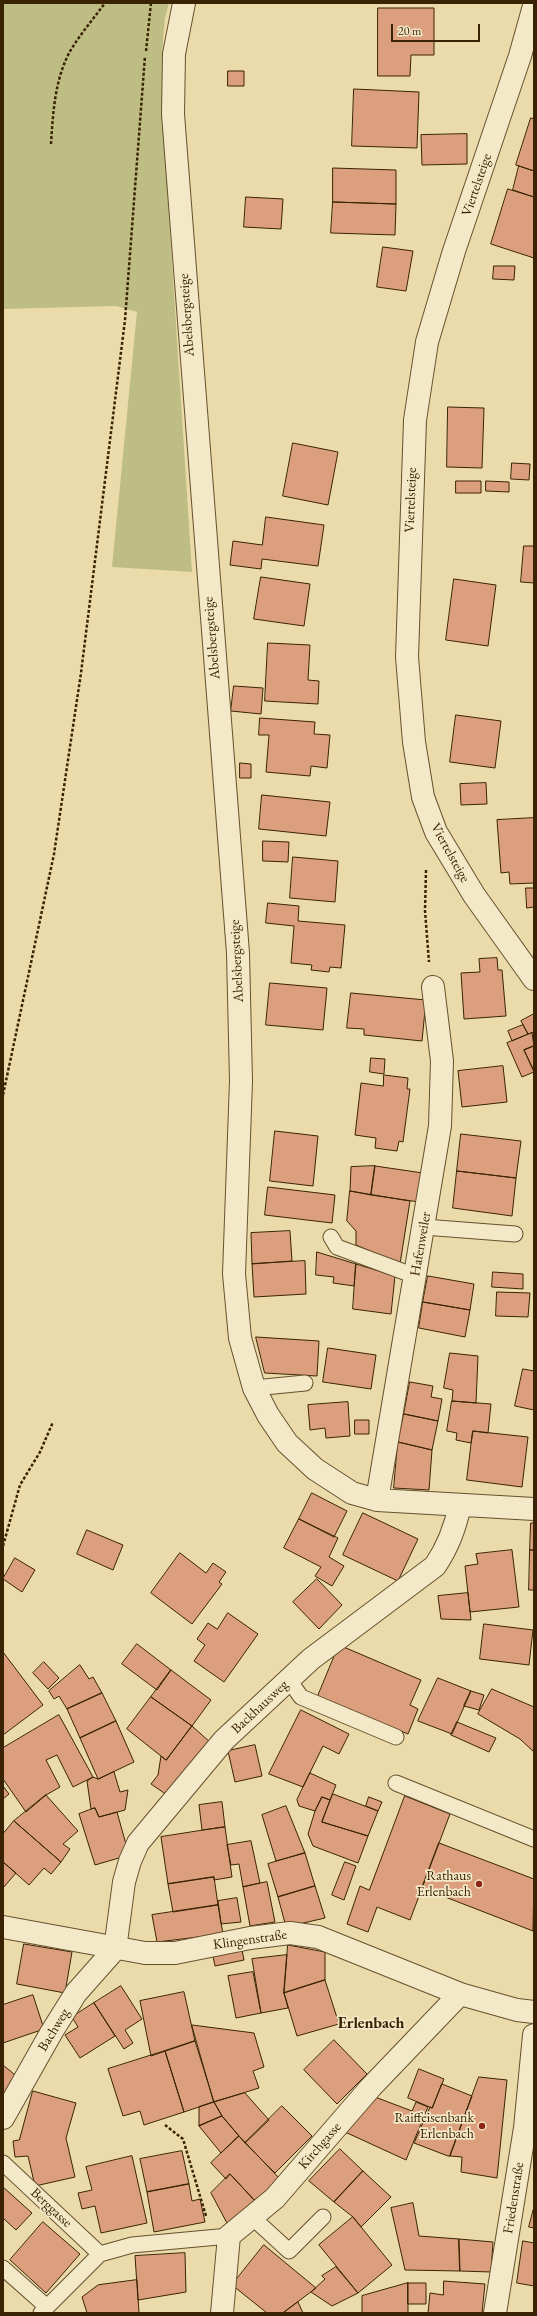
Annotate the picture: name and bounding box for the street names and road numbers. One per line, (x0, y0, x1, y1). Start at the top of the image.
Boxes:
street label: Viertelsteige (458, 151, 496, 219)
street label: Abelsbergsteige (176, 273, 198, 357)
street label: Viertelsteige (401, 467, 421, 533)
street label: Abelsbergsteige (200, 596, 224, 680)
street label: Viertelsteige (427, 820, 473, 886)
street label: Abelsbergsteige (226, 919, 248, 1003)
street label: Hafenweiler (407, 1210, 435, 1278)
street label: Backhausweg (228, 1676, 292, 1738)
street label: Klingenstraße (212, 1927, 288, 1953)
street label: Bachweg (35, 2005, 73, 2055)
street label: Kirchgasse (295, 2119, 345, 2173)
street label: Friedenstraße (500, 2161, 528, 2235)
street label: Berggasse (27, 2185, 75, 2231)

